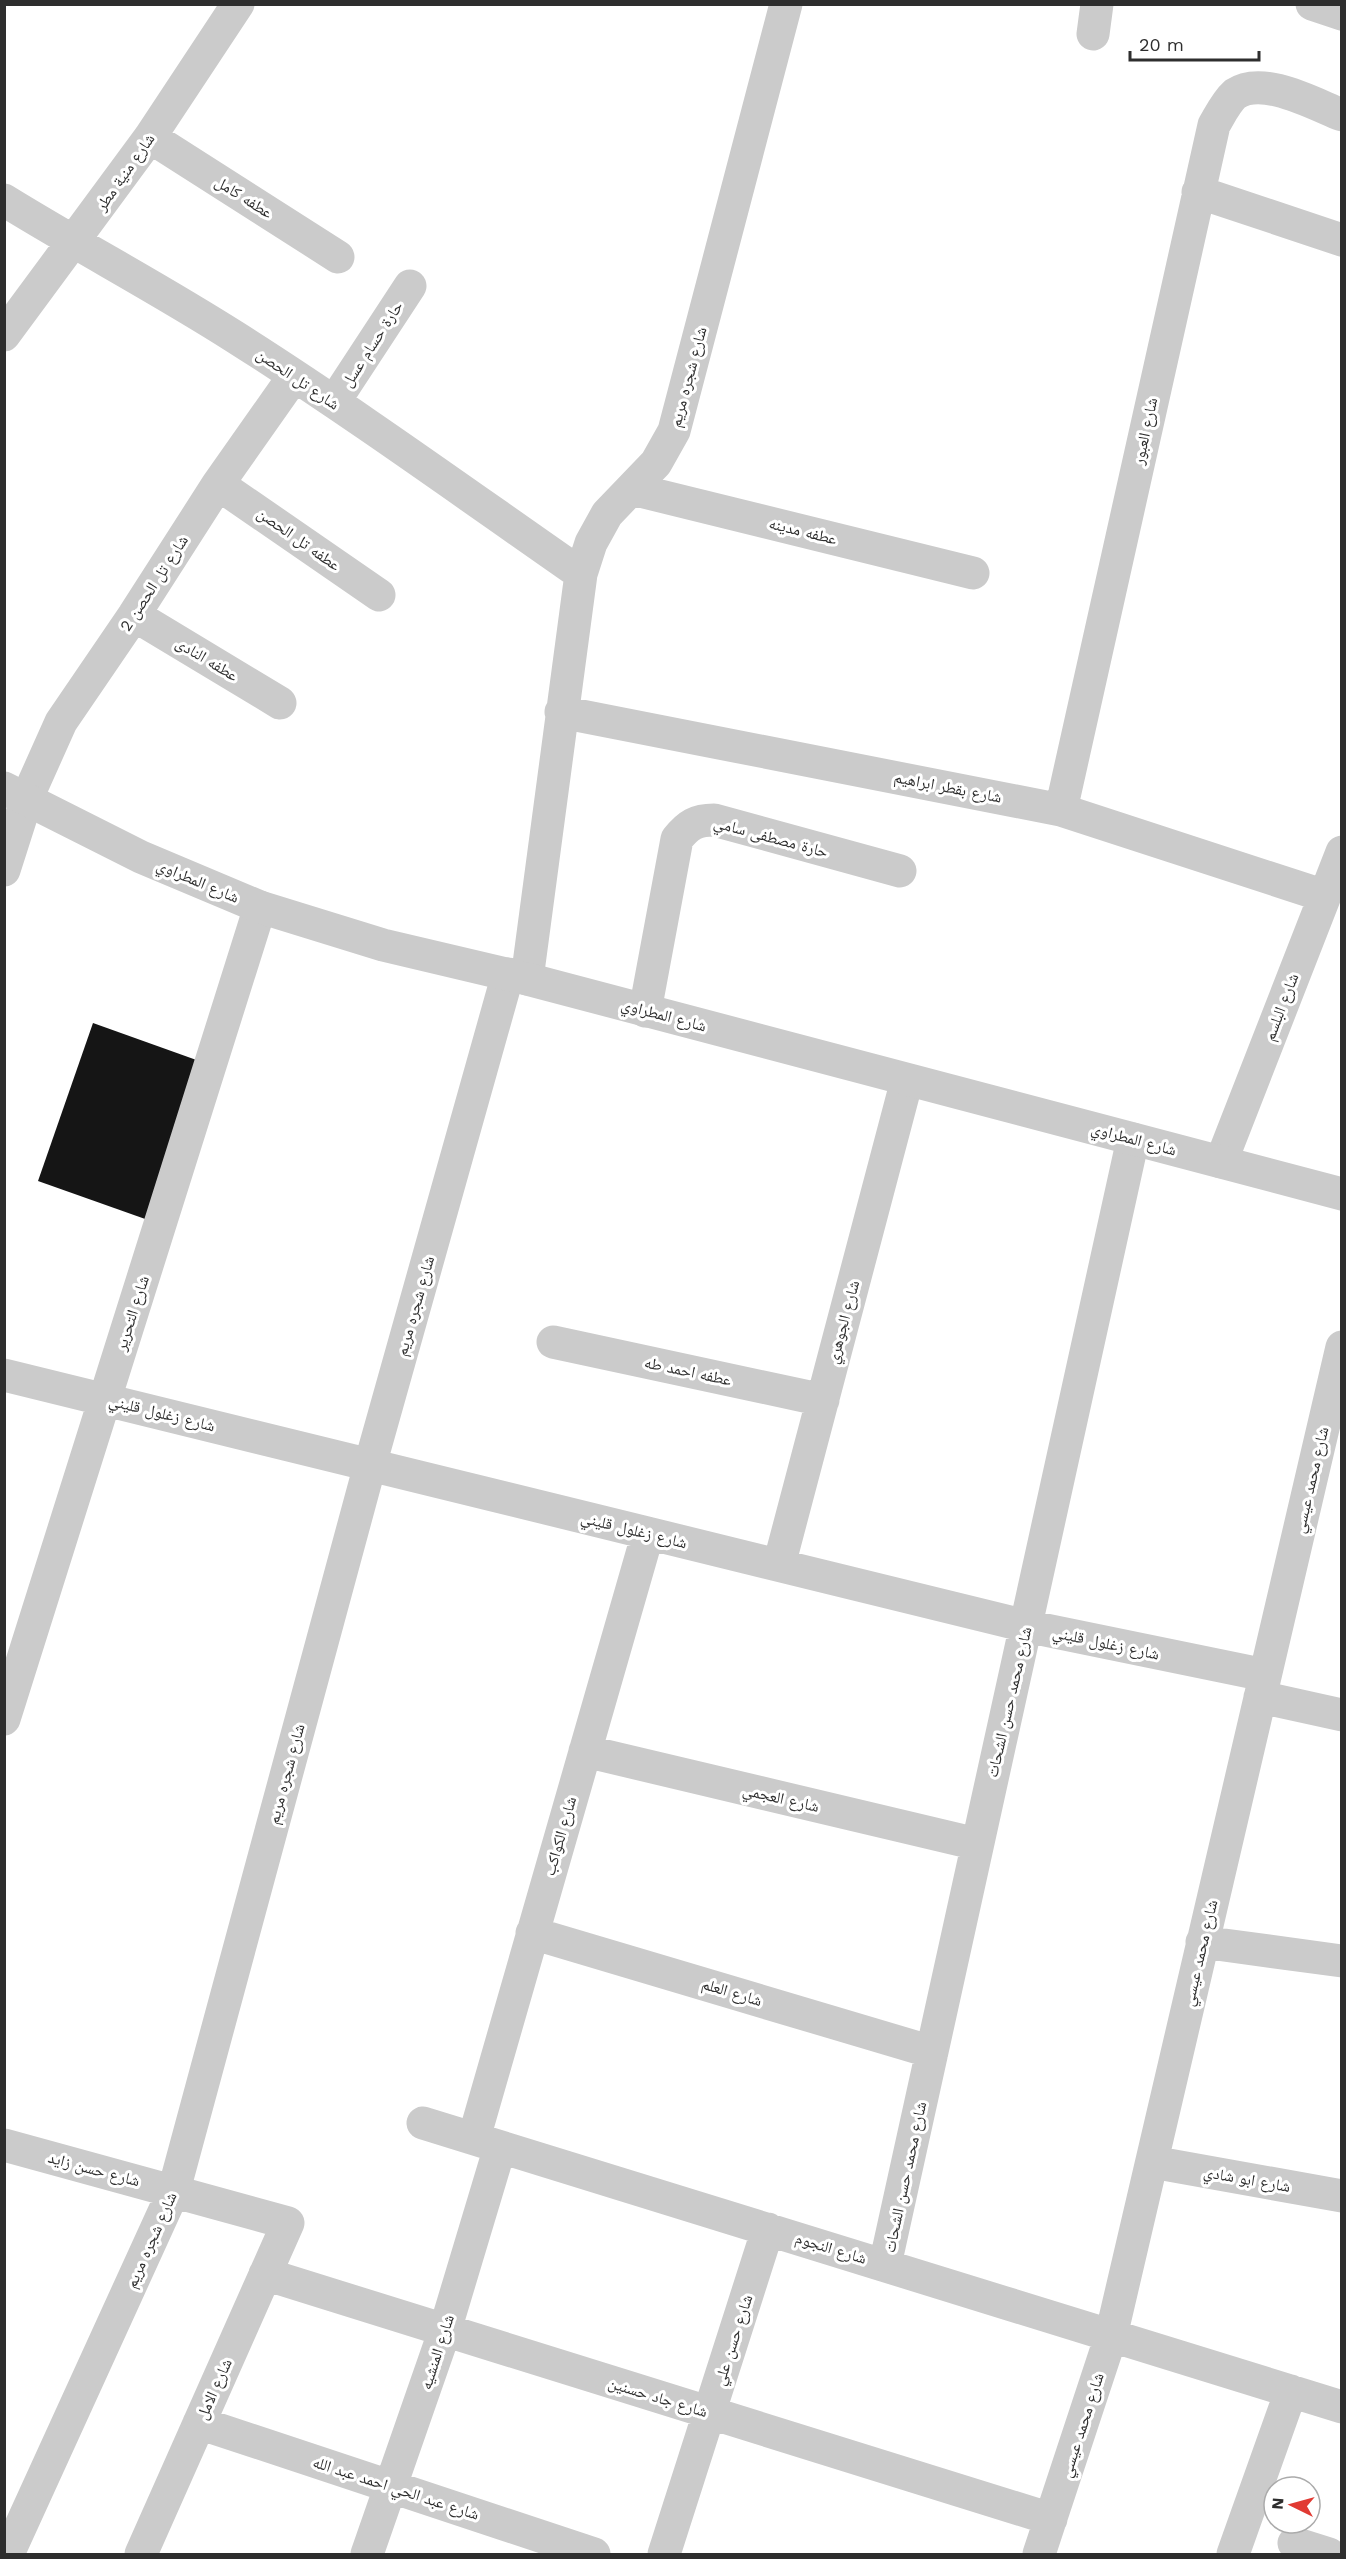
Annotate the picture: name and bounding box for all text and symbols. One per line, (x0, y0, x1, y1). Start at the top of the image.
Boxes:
scale bar (1130, 24, 1259, 62)
text: 20 m (1139, 34, 1184, 55)
street label: شارع منية مطر (91, 130, 159, 216)
street label: عطفه كامل (211, 172, 276, 223)
street label: حارة حسام عسل (337, 297, 408, 391)
street label: شارع شجره مريم (665, 325, 711, 430)
street label: شارع تل الحصن (252, 344, 343, 415)
street label: شارع العبور (1128, 396, 1162, 467)
street label: عطفه تل الحصن (253, 503, 344, 575)
street label: عطفه مدينه (767, 513, 839, 549)
street label: شارع تل الحصن 2 (116, 531, 193, 635)
street label: عطفه النادى (172, 633, 242, 686)
street label: شارع بقطر ابراهيم (892, 767, 1003, 808)
street label: حارة مصطفى سامي (711, 813, 830, 864)
street label: شارع المطراوي (153, 855, 242, 910)
street label: شارع البلسم (1259, 971, 1303, 1044)
street label: شارع المطراوي (619, 995, 709, 1038)
street label: شارع المطراوي (1089, 1119, 1179, 1162)
street label: شارع شجره مريم (392, 1254, 439, 1358)
street label: شارع التحرير (111, 1273, 154, 1354)
street label: شارع الجوهري (823, 1278, 866, 1367)
street label: عطفه احمد طه (643, 1353, 733, 1389)
street label: شارع زغلول قليني (106, 1391, 217, 1438)
street label: شارع محمد عيسي (1289, 1425, 1335, 1536)
street label: شارع زغلول قليني (578, 1508, 689, 1555)
street label: شارع زغلول قليني (1050, 1622, 1161, 1667)
street label: شارع محمد حسن الشحات (982, 1625, 1037, 1779)
street label: شارع شجره مريم (263, 1722, 309, 1827)
street label: شارع العجمي (740, 1780, 821, 1819)
street label: شارع الكواكب (540, 1794, 581, 1878)
street label: شارع محمد عيسي (1178, 1898, 1224, 2009)
street label: شارع العلم (699, 1974, 764, 2011)
street label: شارع محمد حسن الشحات (880, 2100, 931, 2254)
street label: شارع حسن زايد (46, 2148, 142, 2191)
street label: شارع ابو شادي (1201, 2162, 1292, 2199)
street label: شارع شجره مريم (121, 2189, 182, 2291)
street label: شارع النجوم (793, 2228, 869, 2269)
street label: شارع حسن علي (709, 2292, 760, 2389)
street label: شارع المنشيه (416, 2312, 459, 2392)
street label: شارع الامل (192, 2356, 237, 2423)
street label: شارع محمد عيسي (1056, 2370, 1111, 2481)
street label: شارع جاد حسنين (606, 2373, 710, 2422)
street label: شارع عبد الحي احمد عبد الله (309, 2452, 482, 2527)
north arrow (1262, 2475, 1322, 2535)
text: N (1268, 2497, 1288, 2510)

